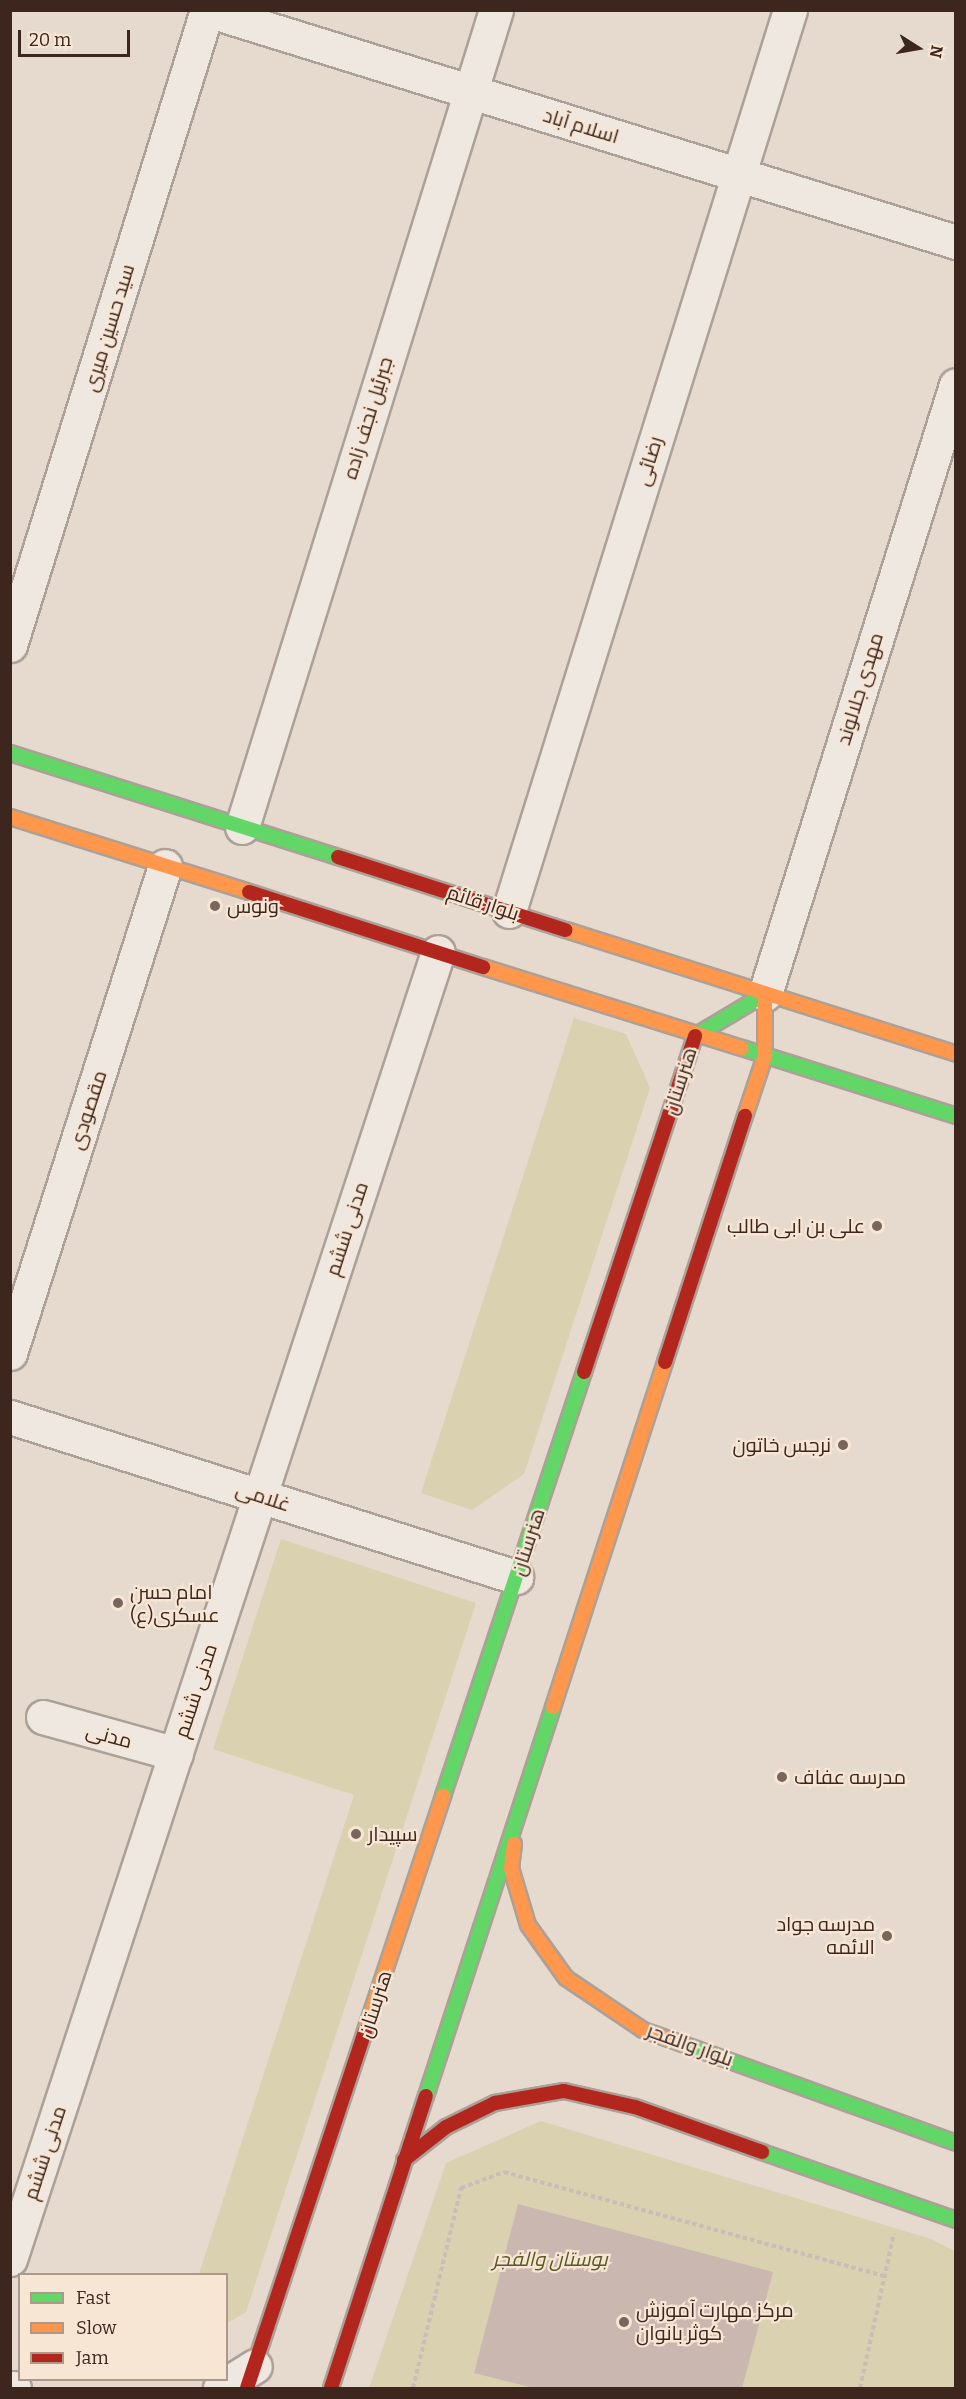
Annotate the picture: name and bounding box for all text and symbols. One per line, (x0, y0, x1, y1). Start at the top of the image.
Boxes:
scale bar (21, 18, 134, 56)
north arrow (888, 18, 948, 78)
text: 20 m (29, 29, 71, 51)
text: N (926, 44, 947, 59)
street label: اسلام آباد (540, 103, 622, 149)
street label: سید حسین میری (78, 261, 140, 395)
street label: جبرئیل نجف زاده (338, 354, 398, 482)
street label: رضائی (630, 433, 668, 489)
street label: مهدی جلالوند (832, 630, 888, 748)
street label: بلوار قائم (444, 880, 522, 926)
place label: ونوس (227, 894, 279, 918)
marker: ونوس (208, 899, 222, 913)
street label: هنرستان (658, 1044, 702, 1118)
street label: مقصودی (64, 1067, 112, 1153)
street label: مدنی ششم (321, 1179, 373, 1279)
place label: علی بن ابی طالب (727, 1214, 865, 1238)
marker: علی بن ابی طالب (870, 1219, 884, 1233)
place label: نرجس خاتون (732, 1433, 831, 1457)
marker: نرجس خاتون (836, 1438, 850, 1452)
street label: غلامی (233, 1477, 293, 1517)
street label: هنرستان (506, 1505, 550, 1579)
place label: امام حسن عسکری(ع) (130, 1580, 219, 1627)
marker: امام حسن عسکری(ع) (111, 1596, 125, 1610)
street label: مدنی ششم (170, 1641, 222, 1741)
street label: مدنی (83, 1718, 135, 1754)
place label: مدرسه عفاف (794, 1765, 906, 1789)
marker: مدرسه عفاف (775, 1770, 789, 1784)
place label: سپیدار (368, 1822, 418, 1846)
marker: سپیدار (349, 1827, 363, 1841)
place label: مدرسه جواد الائمه (776, 1912, 875, 1959)
marker: مدرسه جواد الائمه (880, 1929, 894, 1943)
street label: هنرستان (353, 1967, 397, 2041)
street label: بلوار والفجر (643, 2018, 737, 2072)
street label: مدنی ششم (19, 2103, 71, 2203)
park label: بوستان والفجر (492, 2247, 608, 2271)
legend (18, 2273, 228, 2381)
text: Fast (76, 2287, 111, 2309)
place label: مرکز مهارت آموزش کوثر بانوان (636, 2298, 794, 2345)
marker: مرکز مهارت آموزش کوثر بانوان (617, 2315, 631, 2329)
text: Slow (76, 2317, 116, 2339)
text: Jam (76, 2347, 109, 2369)

